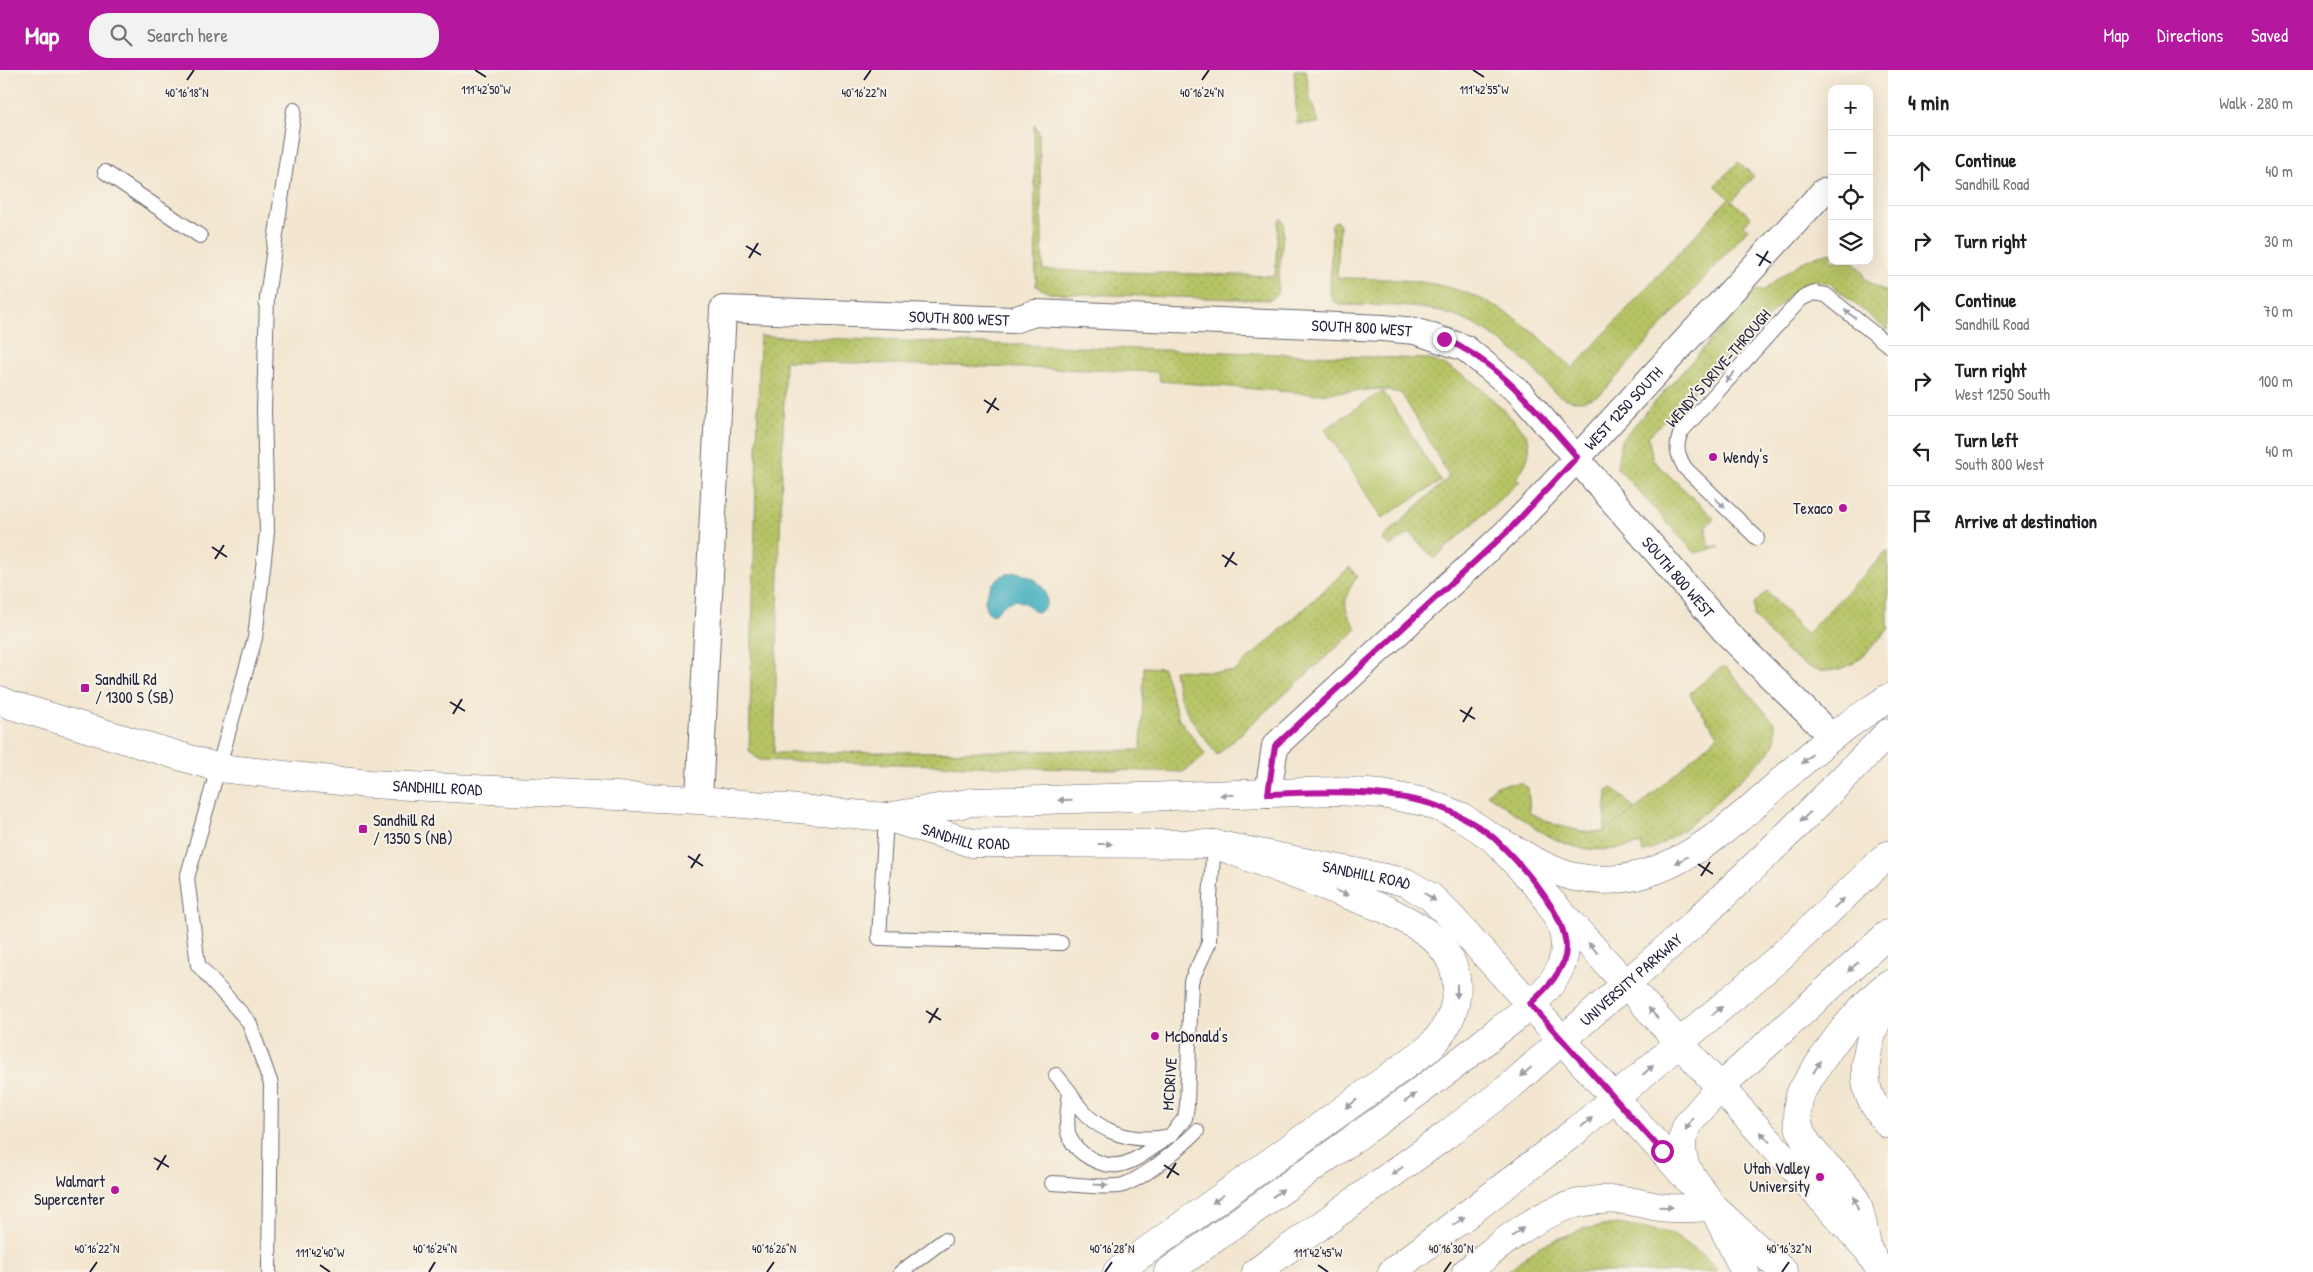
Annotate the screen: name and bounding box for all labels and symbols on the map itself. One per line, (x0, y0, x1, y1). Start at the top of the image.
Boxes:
text: 111°42'50"W (461, 81, 511, 98)
text: 111°42'55"W (1459, 81, 1509, 98)
text: 40°16'18"N (165, 84, 209, 101)
text: 40°16'22"N (841, 84, 887, 101)
text: 40°16'24"N (1180, 84, 1224, 101)
street label: WENDY'S DRIVE-THROUGH (1660, 304, 1776, 432)
street label: SOUTH 800 WEST (909, 305, 1010, 331)
one-way arrow (1844, 308, 1857, 319)
street label: SOUTH 800 WEST (1311, 314, 1413, 342)
route end (1433, 328, 1456, 351)
street label: WEST 1250 SOUTH (1579, 362, 1667, 455)
one-way arrow (1724, 371, 1736, 383)
place label: Wendy's (1723, 446, 1768, 468)
marker: Wendy's (1707, 451, 1719, 463)
one-way arrow (1714, 497, 1726, 509)
place label: Texaco (1793, 497, 1834, 519)
marker: Texaco (1837, 502, 1849, 514)
street label: SOUTH 800 WEST (1637, 532, 1720, 623)
place label: Sandhill Rd / 1300 S (SB) (95, 668, 174, 708)
marker: Sandhill Rd / 1300 S (SB) (79, 682, 91, 694)
one-way arrow (1802, 753, 1814, 765)
street label: SANDHILL ROAD (392, 774, 483, 801)
one-way arrow (1219, 792, 1235, 800)
one-way arrow (1056, 796, 1072, 804)
place label: Sandhill Rd / 1350 S (NB) (373, 809, 453, 849)
one-way arrow (1799, 811, 1811, 823)
street label: SANDHILL ROAD (919, 817, 1010, 854)
marker: Sandhill Rd / 1350 S (NB) (357, 823, 369, 835)
one-way arrow (1097, 840, 1113, 848)
street label: SANDHILL ROAD (1321, 855, 1416, 895)
one-way arrow (1673, 855, 1688, 864)
one-way arrow (1334, 889, 1349, 897)
one-way arrow (1423, 892, 1437, 902)
one-way arrow (1832, 897, 1844, 909)
street label: UNIVERSITY PARKWAY (1575, 928, 1687, 1031)
one-way arrow (1587, 942, 1599, 954)
one-way arrow (1846, 962, 1859, 973)
one-way arrow (1453, 983, 1461, 999)
one-way arrow (1711, 1006, 1723, 1017)
one-way arrow (1647, 1008, 1659, 1020)
place label: McDonald's (1165, 1025, 1228, 1047)
marker: McDonald's (1149, 1030, 1161, 1042)
street label: MCDRIVE (1156, 1057, 1182, 1111)
one-way arrow (1813, 1060, 1822, 1073)
one-way arrow (1641, 1065, 1654, 1076)
one-way arrow (1521, 1066, 1533, 1078)
one-way arrow (1404, 1093, 1417, 1103)
one-way arrow (1344, 1099, 1357, 1109)
one-way arrow (1581, 1116, 1594, 1127)
one-way arrow (1685, 1116, 1693, 1131)
one-way arrow (1759, 1131, 1771, 1143)
route start (1651, 1140, 1674, 1163)
place label: Utah Valley University (1744, 1157, 1810, 1197)
one-way arrow (1390, 1166, 1404, 1176)
place label: Walmart Supercenter (34, 1170, 105, 1210)
marker: Utah Valley University (1814, 1171, 1826, 1183)
one-way arrow (1093, 1181, 1109, 1189)
marker: Walmart Supercenter (109, 1184, 121, 1196)
one-way arrow (1272, 1188, 1285, 1198)
one-way arrow (1212, 1194, 1225, 1204)
one-way arrow (1852, 1196, 1860, 1211)
one-way arrow (1659, 1203, 1675, 1211)
one-way arrow (1452, 1216, 1466, 1226)
one-way arrow (1511, 1226, 1524, 1237)
text: 40°16'22"N (74, 1240, 120, 1257)
text: 40°16'24"N (413, 1240, 457, 1257)
text: 40°16'26"N (752, 1240, 796, 1257)
text: 40°16'28"N (1090, 1240, 1134, 1257)
text: 40°16'30"N (1429, 1240, 1473, 1257)
text: 40°16'32"N (1767, 1240, 1811, 1257)
text: 111°42'40"W (296, 1244, 345, 1261)
text: 111°42'45"W (1294, 1244, 1343, 1261)

